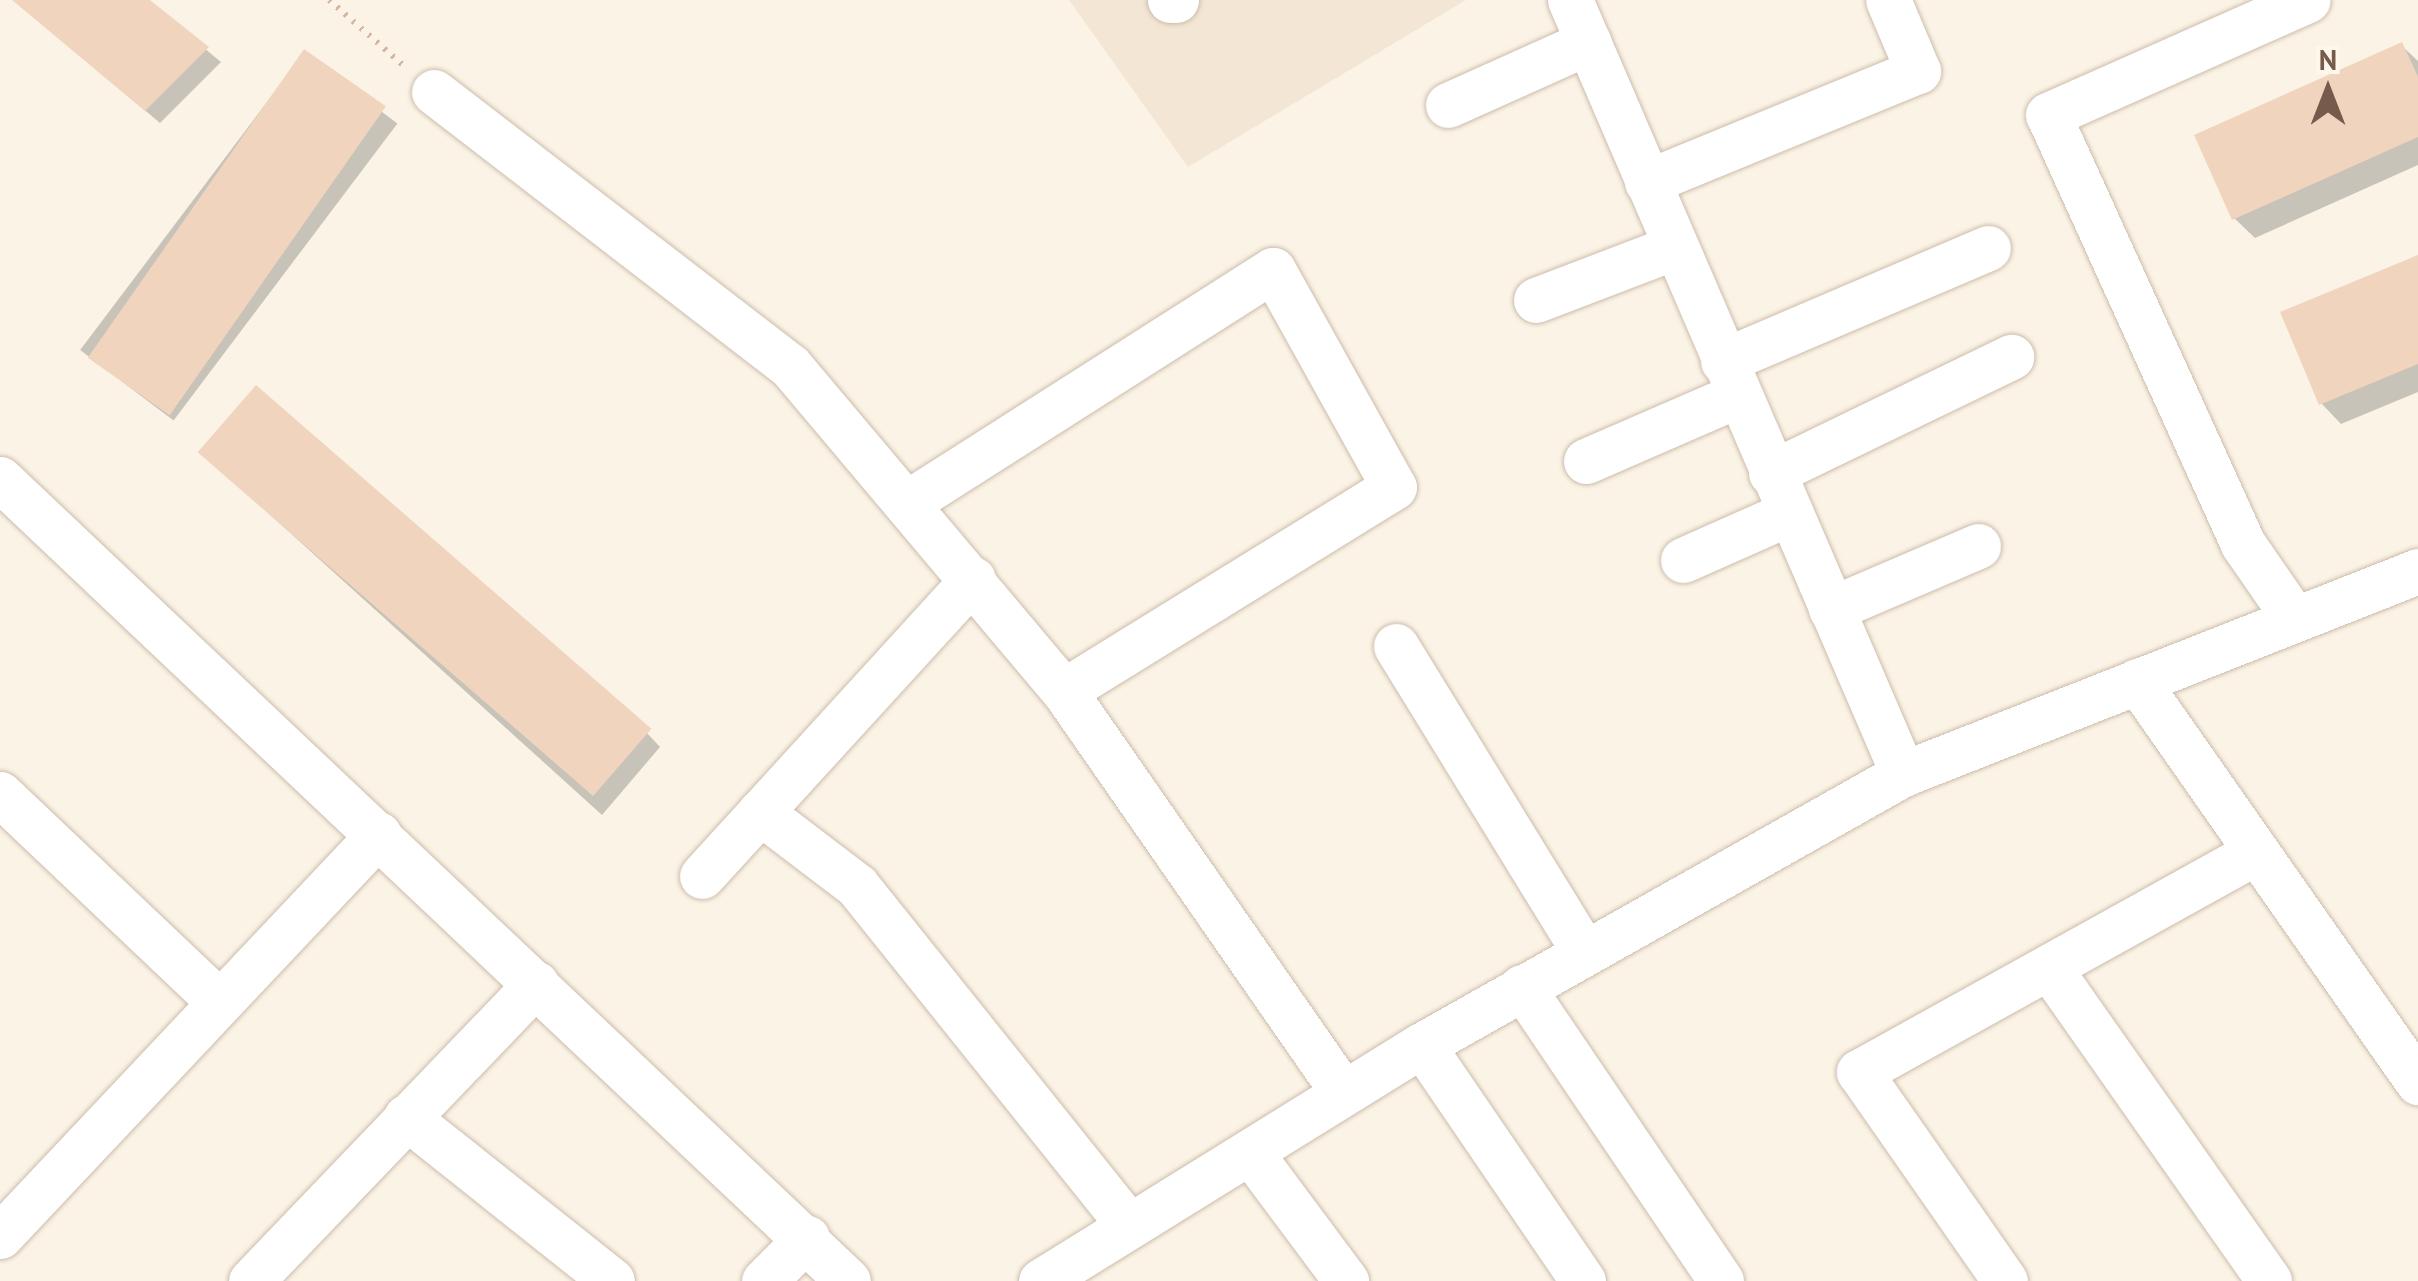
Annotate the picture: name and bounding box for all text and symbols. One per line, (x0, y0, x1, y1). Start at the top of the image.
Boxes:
north arrow (2278, 40, 2378, 140)
text: N (2319, 41, 2337, 78)

